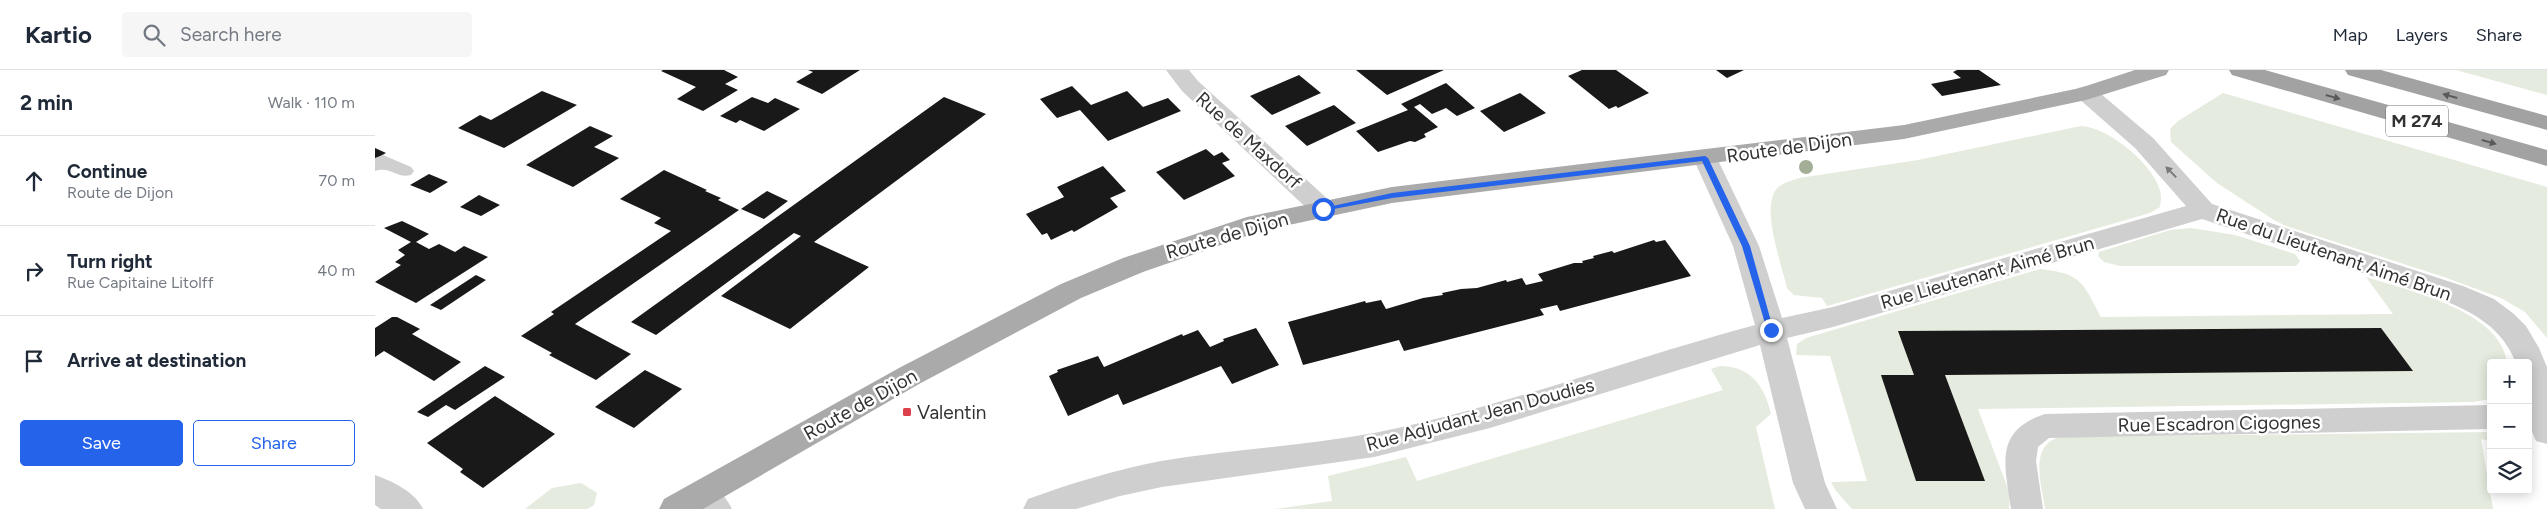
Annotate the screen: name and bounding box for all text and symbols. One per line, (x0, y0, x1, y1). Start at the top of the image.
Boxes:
search box (122, 12, 472, 57)
text: Kartio (25, 20, 92, 49)
icon: search (140, 21, 168, 49)
text: Search here (180, 23, 282, 46)
text: Map (2333, 24, 2368, 46)
text: Layers (2396, 24, 2448, 46)
text: Share (2476, 24, 2522, 46)
street label: Rue de Maxdorf (1191, 87, 1306, 194)
text: 2 min (20, 90, 73, 115)
one-way arrow (2442, 92, 2457, 100)
text: Walk · 110 m (268, 93, 355, 112)
one-way arrow (2326, 93, 2341, 101)
road number: M 274 (2386, 106, 2448, 136)
street label: Route de Dijon (1725, 127, 1853, 168)
one-way arrow (2482, 138, 2497, 146)
text: Continue (67, 160, 147, 183)
icon: ahead (20, 167, 48, 195)
one-way arrow (2165, 167, 2177, 179)
text: 70 m (319, 171, 355, 190)
text: Route de Dijon (67, 183, 173, 202)
route start (1312, 198, 1335, 221)
street label: Rue du Lieutenant Aimé Brun (2213, 203, 2454, 306)
street label: Route de Dijon (1163, 207, 1291, 264)
street label: Rue Lieutenant Aimé Brun (1878, 231, 2096, 314)
text: Turn right (67, 250, 153, 273)
icon: right (20, 257, 48, 285)
text: 40 m (317, 261, 355, 280)
text: Rue Capitaine Litolff (67, 273, 214, 292)
route end (1760, 319, 1783, 342)
icon: arrive (20, 347, 48, 375)
text: Arrive at destination (67, 349, 246, 372)
map controls (2487, 359, 2532, 494)
button: + (2487, 359, 2532, 404)
street label: Route de Dijon (800, 364, 921, 445)
street label: Rue Adjudant Jean Doudies (1364, 373, 1597, 456)
place label: Valentin (917, 401, 986, 424)
button: − (2487, 404, 2532, 449)
marker: Valentin (901, 406, 913, 418)
street label: Rue Escadron Cigognes (2117, 410, 2321, 437)
button: Save (20, 420, 183, 466)
button: Share (193, 420, 355, 466)
button: layers (2487, 449, 2532, 494)

